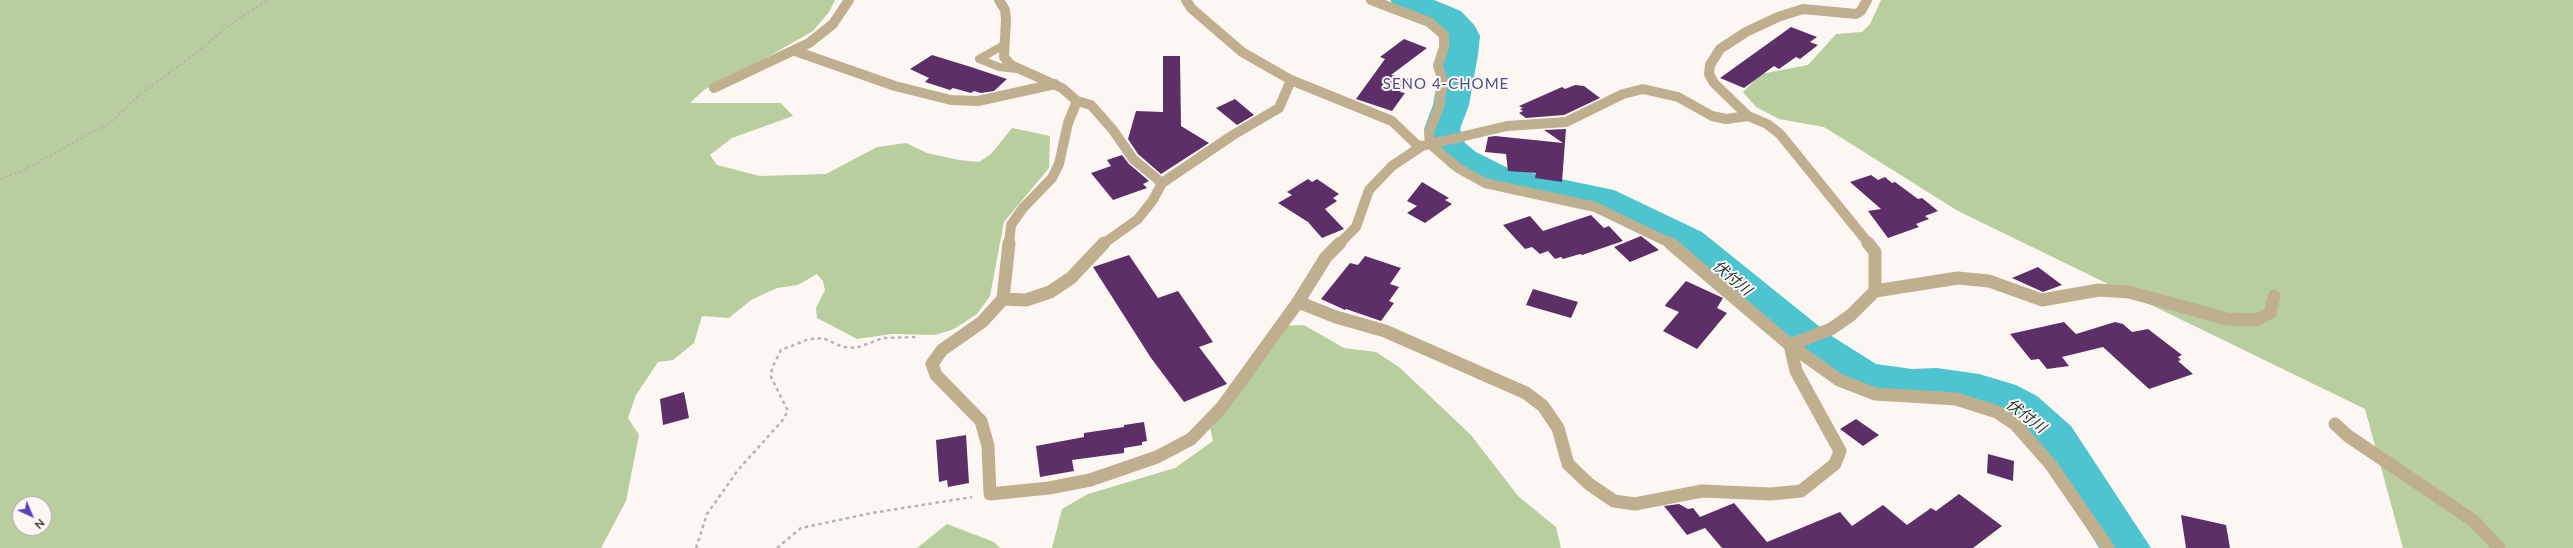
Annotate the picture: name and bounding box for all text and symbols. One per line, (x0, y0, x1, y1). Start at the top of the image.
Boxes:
district label: SENO 4-CHOME (1383, 75, 1509, 93)
water label: 伏付川 (1709, 257, 1755, 299)
water label: 伏付川 (2003, 395, 2049, 437)
north arrow (12, 496, 52, 536)
text: N (32, 517, 48, 532)

